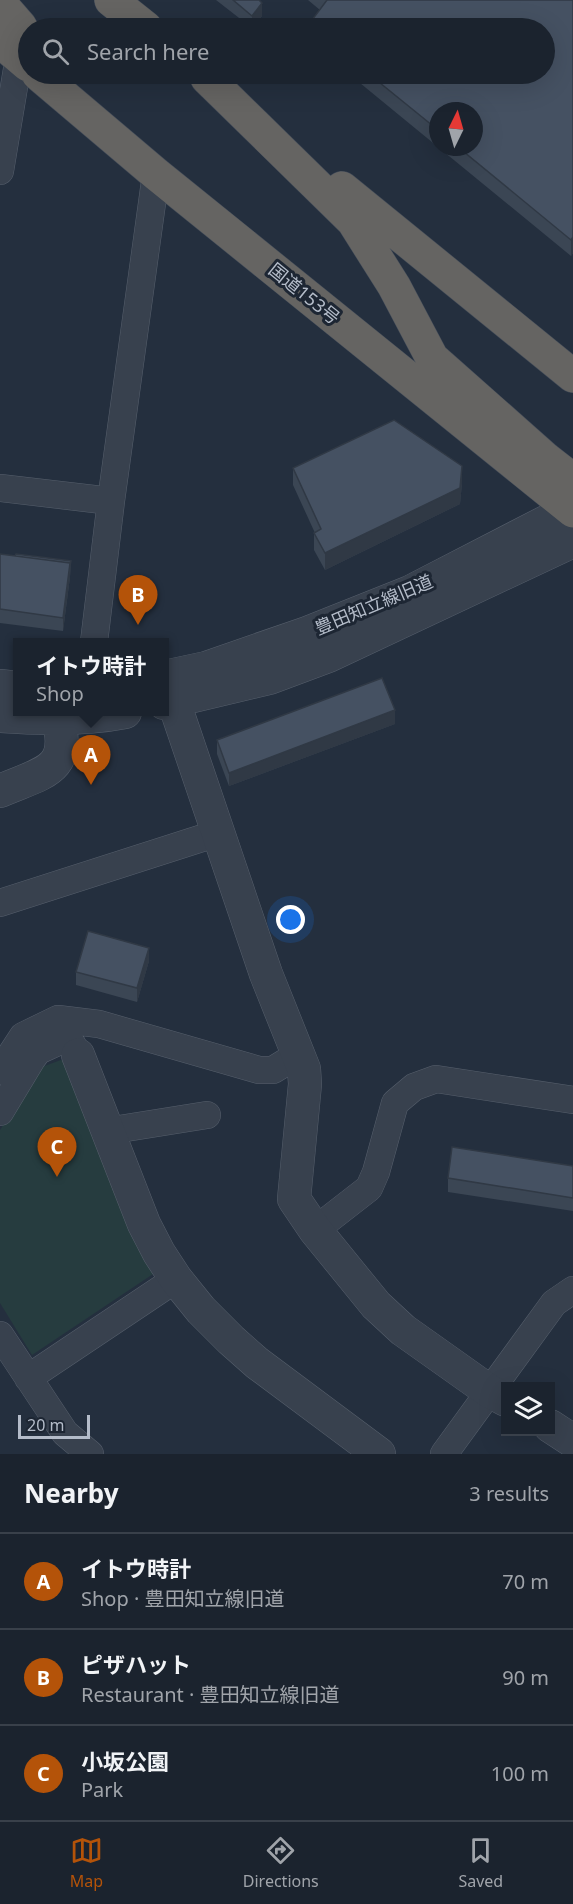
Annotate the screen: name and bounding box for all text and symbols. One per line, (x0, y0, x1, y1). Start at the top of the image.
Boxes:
search box (18, 18, 555, 84)
icon: search (39, 35, 72, 68)
text: Search here (87, 36, 209, 66)
north arrow (429, 102, 483, 156)
street label: 国道153号 (264, 257, 345, 329)
street label: 豊田知立線旧道 (311, 568, 436, 640)
pin: B (118, 576, 158, 625)
popup (13, 638, 169, 716)
text: イトウ時計 (36, 650, 146, 680)
text: Shop (36, 680, 84, 707)
pin: A (72, 736, 110, 785)
your location (276, 905, 305, 934)
pin: C (38, 1128, 76, 1177)
map controls (501, 1382, 555, 1436)
button: layers (501, 1382, 555, 1436)
scale bar (18, 1412, 90, 1440)
text: 20 m (27, 1414, 64, 1436)
text: Nearby (24, 1475, 119, 1511)
text: 3 results (469, 1480, 549, 1507)
text: イトウ時計 (81, 1553, 191, 1583)
text: A (37, 1568, 50, 1595)
text: 70 m (502, 1568, 549, 1595)
text: Shop · 豊田知立線旧道 (81, 1585, 285, 1612)
text: ピザハット (81, 1649, 191, 1679)
text: B (37, 1664, 50, 1691)
text: 90 m (502, 1664, 549, 1691)
text: Restaurant · 豊田知立線旧道 (81, 1681, 340, 1708)
text: 小坂公園 (81, 1746, 169, 1776)
text: C (37, 1760, 50, 1787)
text: 100 m (491, 1760, 549, 1787)
text: Park (81, 1776, 123, 1803)
tab: Map (70, 1834, 103, 1892)
tab: Directions (243, 1834, 319, 1892)
tab: Saved (458, 1834, 503, 1892)

